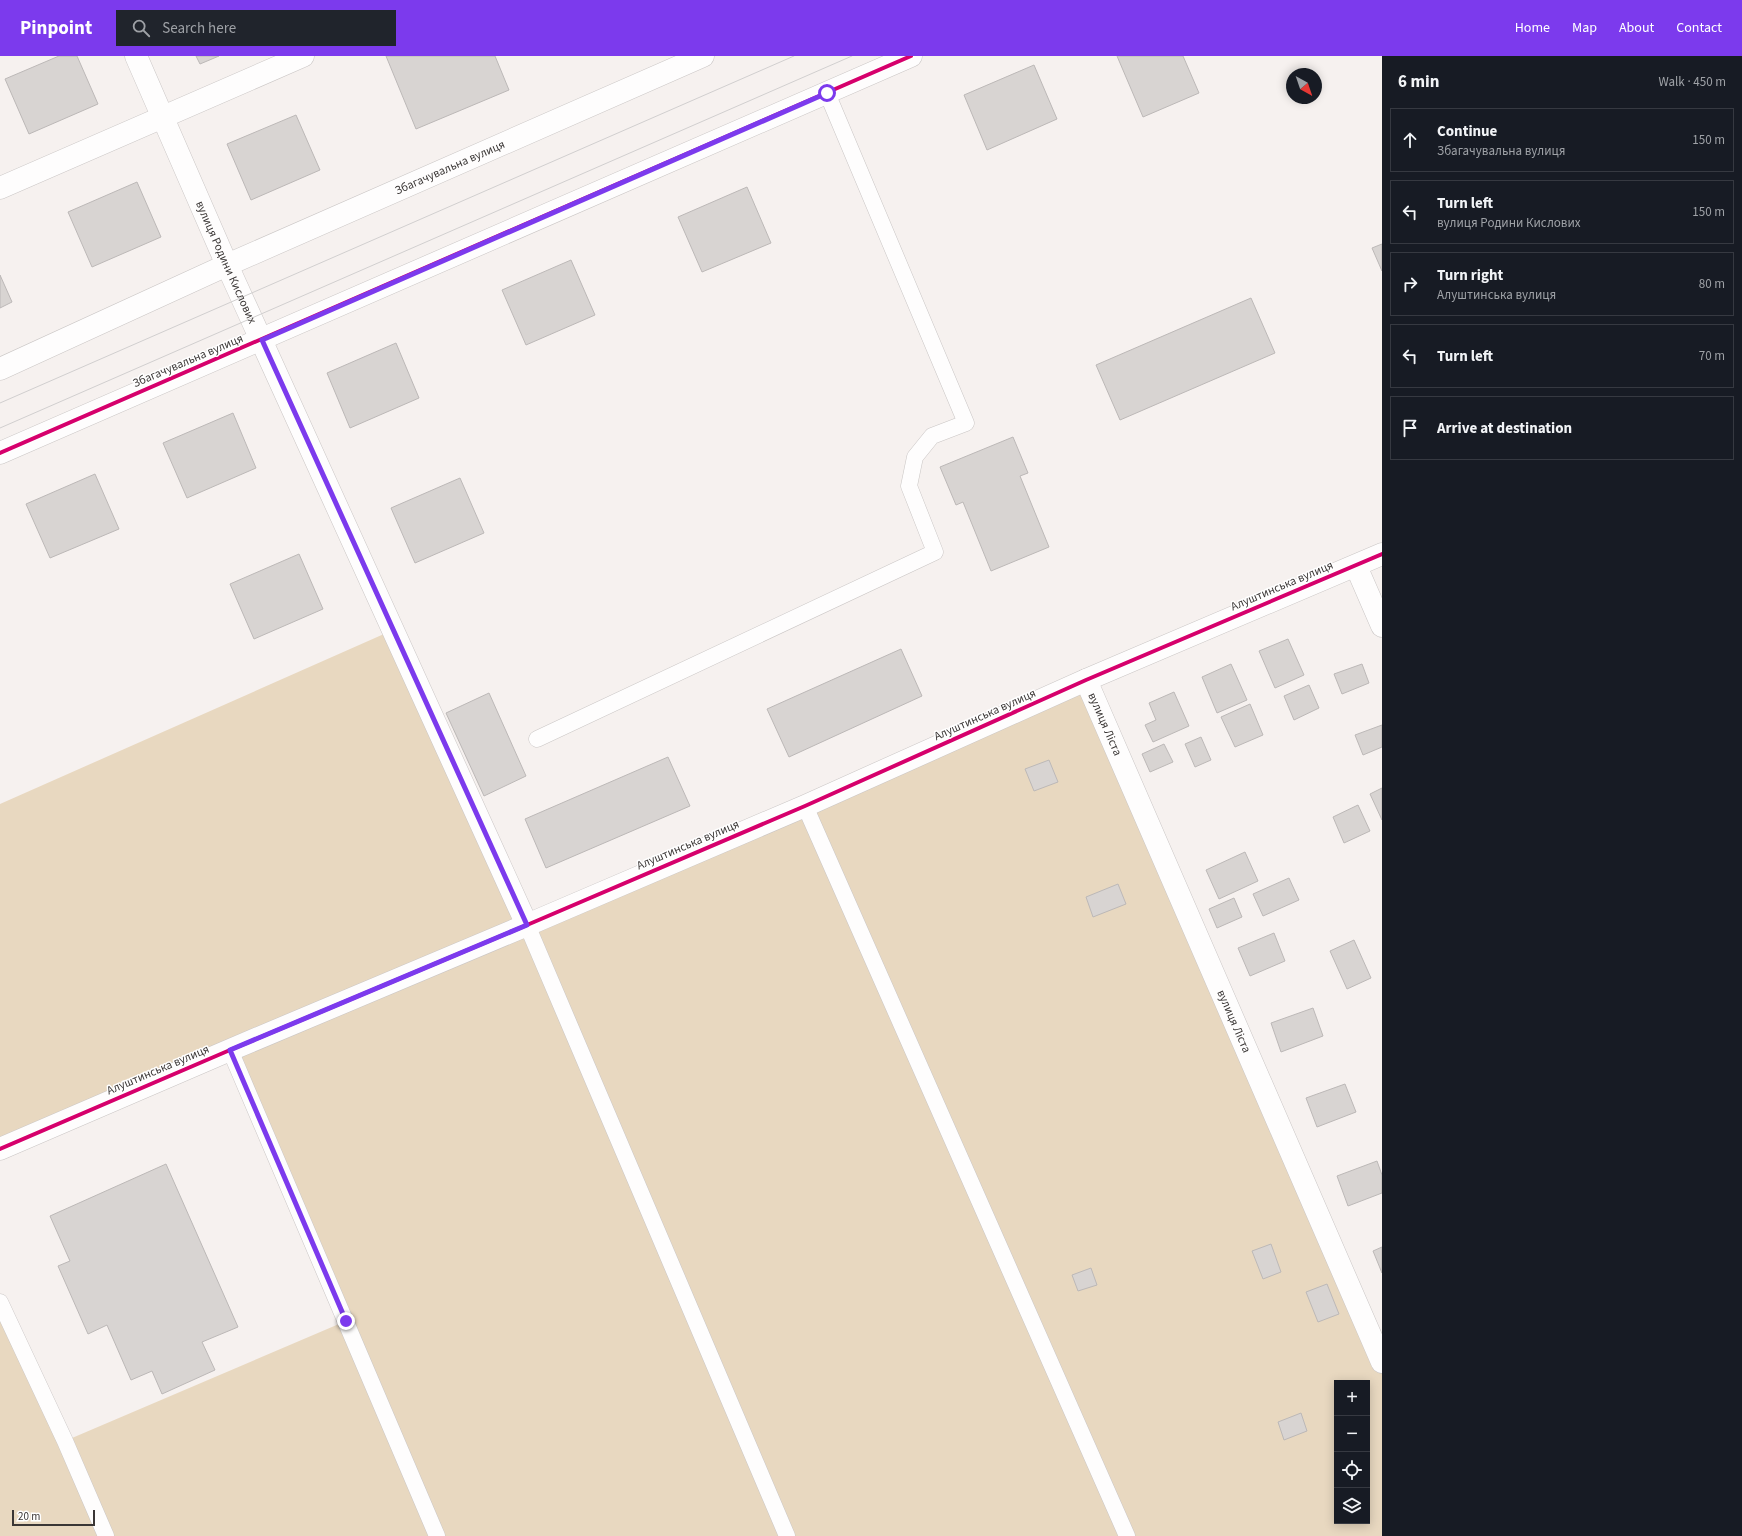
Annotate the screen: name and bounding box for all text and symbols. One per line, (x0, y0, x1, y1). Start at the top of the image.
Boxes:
search box (116, 10, 396, 46)
text: Pinpoint (20, 15, 92, 42)
icon: search (130, 17, 152, 39)
text: Search here (162, 18, 236, 39)
text: Home (1515, 18, 1550, 38)
text: Map (1572, 18, 1597, 38)
text: About (1619, 18, 1654, 38)
text: Contact (1676, 18, 1722, 38)
north arrow (1286, 68, 1322, 104)
text: 6 min (1398, 70, 1439, 94)
text: Walk · 450 m (1658, 73, 1726, 91)
route start (818, 84, 836, 102)
text: Continue (1437, 121, 1497, 142)
icon: ahead (1399, 129, 1421, 151)
text: 150 m (1692, 131, 1725, 149)
street label: Збагачувальна вулиця (392, 136, 508, 199)
text: Збагачувальна вулиця (1437, 142, 1565, 160)
text: Turn left (1437, 193, 1493, 214)
street label: вулиця Родини Кислових (192, 198, 261, 327)
icon: left (1399, 201, 1421, 223)
text: 150 m (1692, 203, 1725, 221)
text: вулиця Родини Кислових (1437, 214, 1581, 232)
text: Turn right (1437, 265, 1503, 286)
icon: right (1399, 273, 1421, 295)
text: 80 m (1699, 275, 1725, 293)
text: Алуштинська вулиця (1437, 286, 1556, 304)
street label: Збагачувальна вулиця (130, 330, 246, 392)
icon: left (1399, 345, 1421, 367)
text: Turn left (1437, 346, 1493, 367)
text: 70 m (1699, 347, 1725, 365)
icon: arrive (1399, 417, 1421, 439)
text: Arrive at destination (1437, 418, 1572, 439)
street label: Алуштинська вулиця (1228, 557, 1336, 615)
street label: Алуштинська вулиця (931, 685, 1039, 745)
street label: вулиця Ліста (1084, 690, 1126, 758)
street label: Алуштинська вулиця (634, 816, 742, 874)
street label: вулиця Ліста (1213, 987, 1255, 1055)
street label: Алуштинська вулиця (104, 1041, 212, 1099)
route end (337, 1312, 355, 1330)
map controls (1334, 1380, 1370, 1524)
button: + (1334, 1380, 1370, 1416)
button: − (1334, 1416, 1370, 1452)
button: locate (1334, 1452, 1370, 1488)
button: layers (1334, 1488, 1370, 1524)
scale bar (12, 1508, 95, 1527)
text: 20 m (18, 1509, 40, 1524)

